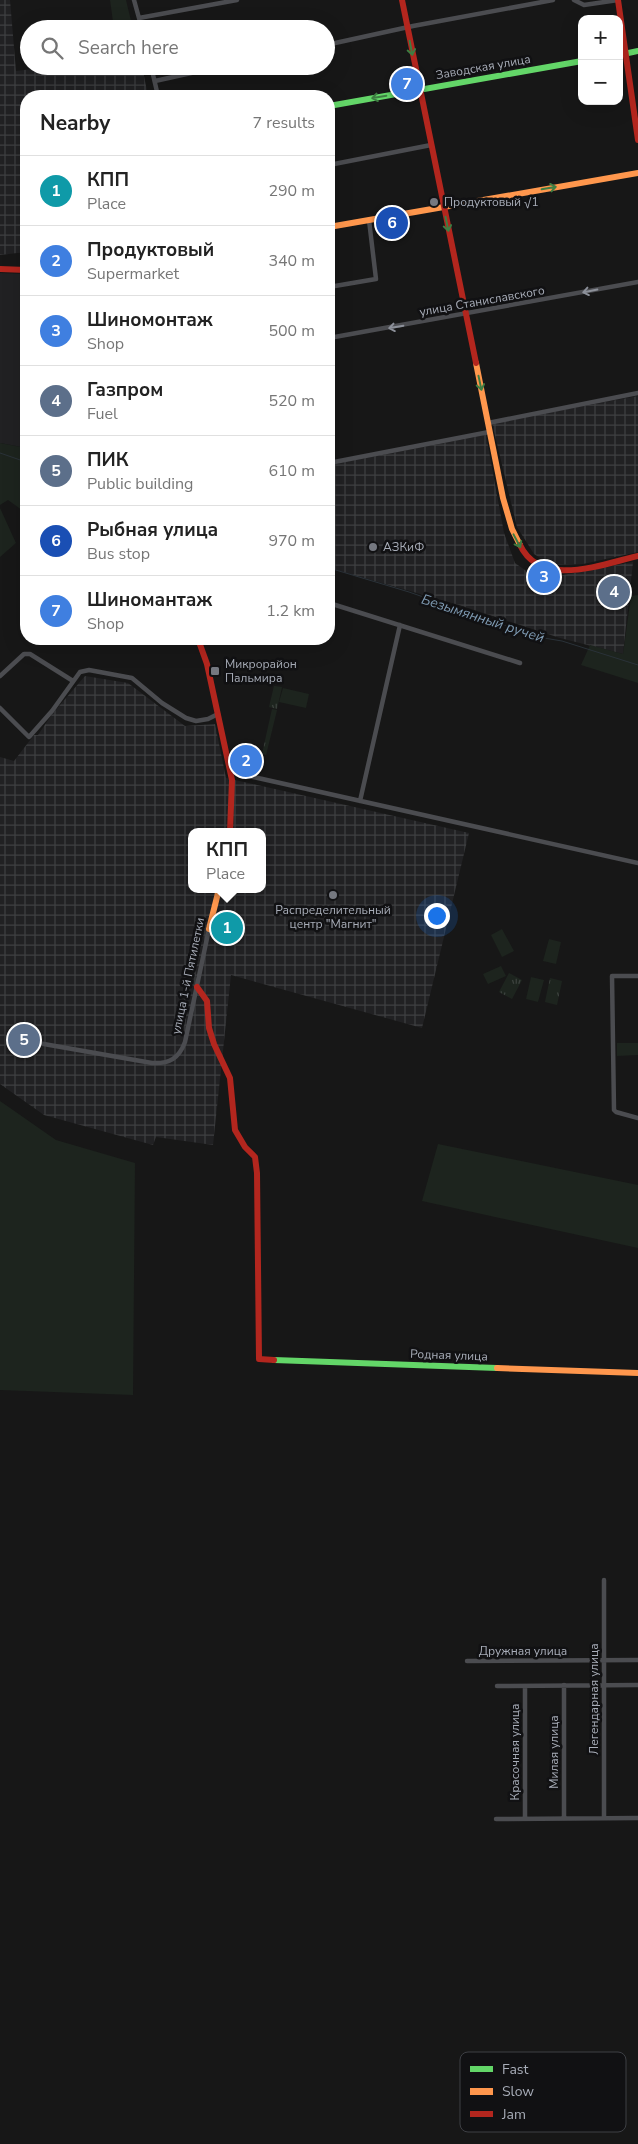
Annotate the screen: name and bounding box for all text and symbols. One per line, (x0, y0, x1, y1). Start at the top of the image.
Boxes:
map controls (578, 15, 623, 105)
button: + (578, 15, 623, 60)
search box (20, 20, 335, 75)
icon: search (38, 34, 66, 62)
text: Search here (78, 35, 179, 61)
one-way arrow (407, 39, 417, 55)
street label: Заводская улица (434, 51, 532, 83)
button: − (578, 60, 623, 105)
pin: 7 (391, 65, 423, 103)
one-way arrow (371, 92, 387, 102)
text: Nearby (40, 109, 110, 137)
text: 7 results (253, 112, 315, 134)
text: КПП (87, 167, 129, 193)
text: 1 (51, 180, 61, 202)
text: 290 m (268, 180, 315, 202)
one-way arrow (541, 183, 557, 193)
text: Place (87, 193, 126, 215)
place label: Продуктовый √1 (444, 194, 539, 210)
marker: Продуктовый √1 (428, 196, 440, 208)
pin: 6 (376, 204, 408, 242)
one-way arrow (443, 216, 452, 232)
text: Продуктовый (87, 237, 214, 263)
text: 2 (51, 250, 61, 272)
text: 340 m (268, 250, 315, 272)
text: Supermarket (87, 263, 179, 285)
street label: улица Станиславского (418, 282, 546, 320)
one-way arrow (583, 287, 599, 296)
text: Шиномонтаж (87, 307, 213, 333)
text: 3 (51, 320, 61, 342)
text: 500 m (268, 320, 315, 342)
one-way arrow (388, 322, 404, 332)
text: Shop (87, 333, 124, 355)
one-way arrow (475, 375, 485, 391)
text: Газпром (87, 377, 163, 403)
text: 4 (51, 390, 61, 412)
text: 520 m (268, 390, 315, 412)
text: Fuel (87, 403, 118, 425)
text: ПИК (87, 447, 129, 473)
text: 5 (51, 460, 61, 482)
text: 610 m (268, 460, 315, 482)
text: Public building (87, 473, 193, 495)
text: Рыбная улица (87, 517, 218, 543)
text: 6 (51, 530, 61, 552)
text: 970 m (268, 530, 315, 552)
one-way arrow (513, 533, 522, 548)
place label: АЗКиФ (383, 539, 424, 555)
marker: АЗКиФ (367, 541, 379, 553)
text: Bus stop (87, 543, 150, 565)
pin: 3 (528, 558, 560, 596)
pin: 4 (598, 573, 630, 611)
text: Шиномантаж (87, 587, 212, 613)
water label: Безымянный ручей (419, 590, 547, 647)
text: 7 (51, 600, 61, 622)
text: 1.2 km (266, 600, 315, 622)
text: Shop (87, 613, 124, 635)
place label: Микрорайон Пальмира (225, 656, 297, 686)
marker: Микрорайон Пальмира (209, 665, 221, 677)
pin: 2 (230, 742, 262, 780)
popup (188, 828, 266, 893)
text: КПП (206, 837, 248, 863)
text: Place (206, 863, 245, 885)
marker: Распределительный центр "Магнит" (327, 889, 339, 901)
place label: Распределительный центр "Магнит" (275, 902, 391, 932)
your location (424, 903, 450, 929)
pin: 1 (211, 909, 243, 947)
street label: улица 1-й Пятилетки (168, 916, 208, 1036)
pin: 5 (8, 1021, 40, 1059)
street label: Родная улица (410, 1346, 488, 1364)
street label: Дружная улица (479, 1643, 567, 1659)
street label: Легендарная улица (586, 1643, 602, 1755)
street label: Красочная улица (507, 1704, 523, 1800)
street label: Милая улица (546, 1715, 562, 1789)
legend (460, 2052, 626, 2132)
text: Fast (502, 2060, 528, 2079)
text: Slow (502, 2082, 534, 2101)
text: Jam (501, 2105, 526, 2124)

